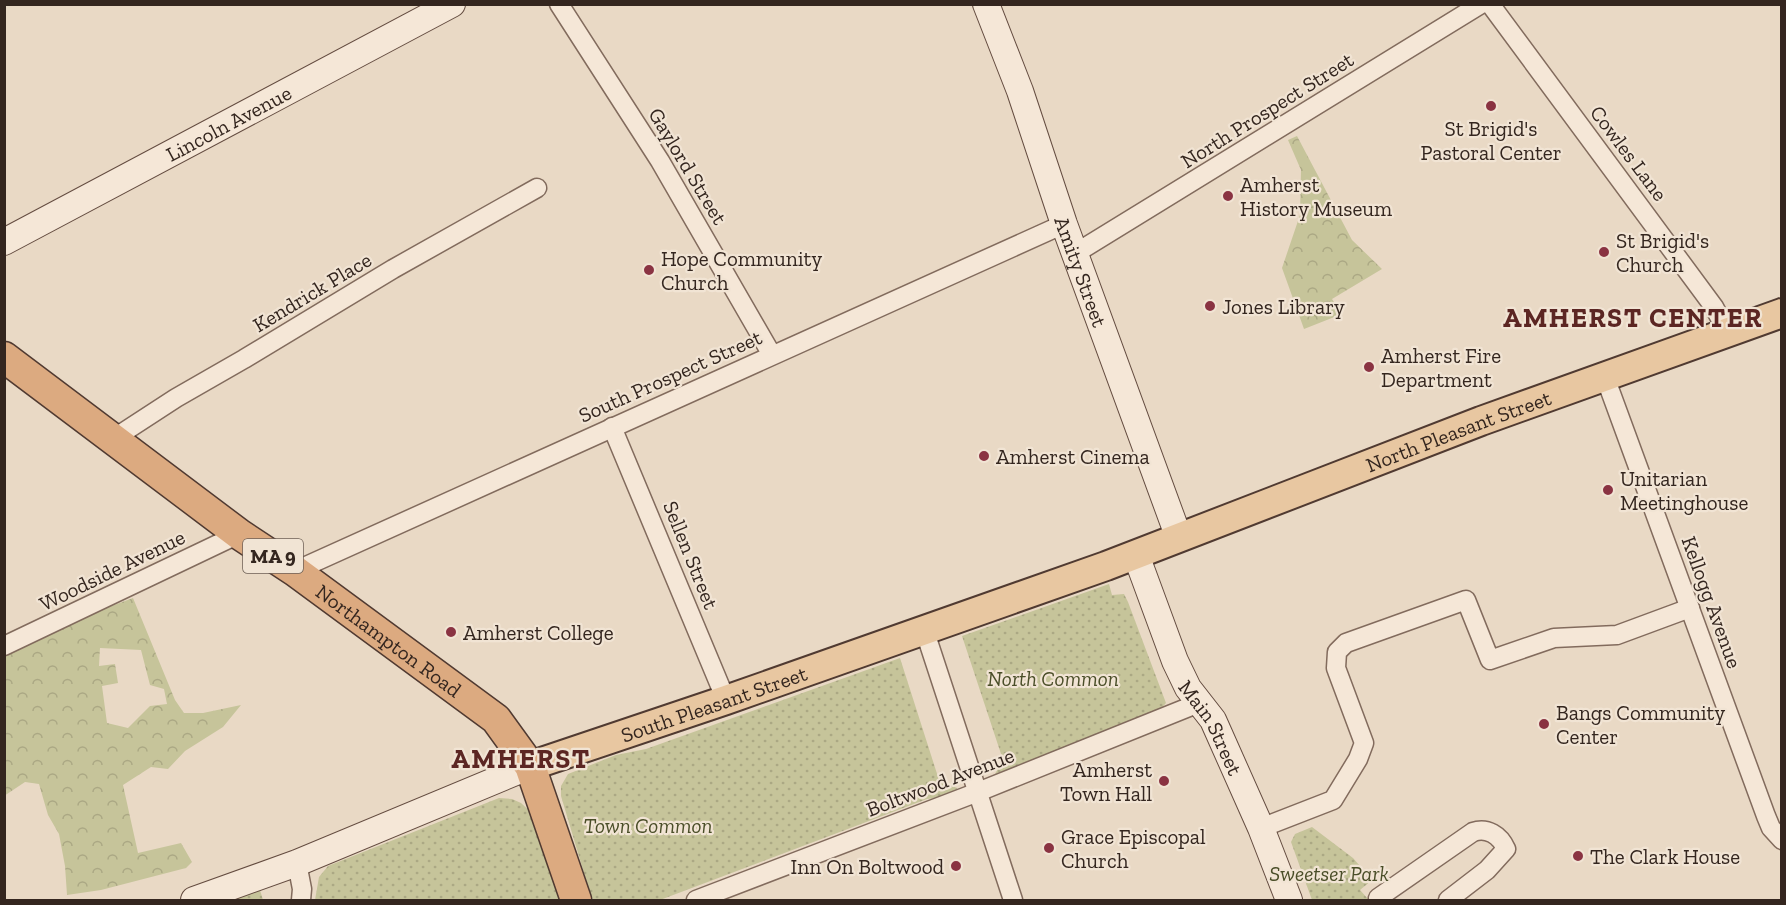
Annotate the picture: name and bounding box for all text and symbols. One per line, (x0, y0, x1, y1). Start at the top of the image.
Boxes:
street label: North Prospect Street (1176, 47, 1358, 173)
street label: Lincoln Avenue (161, 79, 295, 166)
marker: St Brigid's Pastoral Center (1484, 99, 1498, 113)
street label: Cowles Lane (1585, 100, 1673, 206)
street label: Gaylord Street (643, 103, 733, 229)
place label: St Brigid's Pastoral Center (1420, 116, 1562, 165)
place label: Amherst History Museum (1240, 172, 1392, 221)
marker: Amherst History Museum (1221, 189, 1235, 203)
street label: Amity Street (1050, 213, 1113, 330)
place label: St Brigid's Church (1616, 228, 1709, 277)
marker: St Brigid's Church (1597, 245, 1611, 259)
place label: Hope Community Church (661, 246, 822, 295)
street label: Kendrick Place (248, 247, 376, 337)
marker: Hope Community Church (642, 263, 656, 277)
place label: Jones Library (1222, 294, 1345, 319)
marker: Jones Library (1203, 299, 1217, 313)
district label: AMHERST CENTER (1503, 302, 1763, 334)
street label: South Prospect Street (575, 324, 766, 428)
place label: Amherst Fire Department (1381, 343, 1501, 392)
marker: Amherst Fire Department (1362, 360, 1376, 374)
street label: North Pleasant Street (1362, 384, 1554, 477)
place label: Amherst Cinema (996, 444, 1150, 469)
marker: Amherst Cinema (977, 449, 991, 463)
place label: Unitarian Meetinghouse (1620, 466, 1749, 515)
marker: Unitarian Meetinghouse (1601, 483, 1615, 497)
street label: Sellen Street (658, 497, 724, 613)
street label: Woodside Avenue (35, 524, 189, 616)
street label: Kellogg Avenue (1677, 533, 1747, 671)
road number: MA 9 (243, 539, 303, 573)
street label: Northampton Road (311, 578, 467, 702)
place label: Amherst College (463, 620, 614, 645)
marker: Amherst College (444, 625, 458, 639)
street label: South Pleasant Street (617, 660, 810, 747)
park label: North Common (987, 666, 1119, 691)
street label: Main Street (1174, 675, 1248, 779)
place label: Bangs Community Center (1556, 700, 1725, 749)
marker: Bangs Community Center (1537, 717, 1551, 731)
street label: Boltwood Avenue (862, 742, 1018, 822)
district label: AMHERST (451, 743, 591, 775)
place label: Amherst Town Hall (1060, 757, 1152, 806)
marker: Amherst Town Hall (1157, 774, 1171, 788)
park label: Town Common (583, 813, 713, 838)
place label: Grace Episcopal Church (1061, 824, 1206, 873)
marker: Grace Episcopal Church (1042, 841, 1056, 855)
place label: The Clark House (1590, 844, 1740, 869)
marker: The Clark House (1571, 849, 1585, 863)
place label: Inn On Boltwood (791, 854, 944, 879)
marker: Inn On Boltwood (949, 859, 963, 873)
park label: Sweetser Park (1269, 861, 1389, 886)

